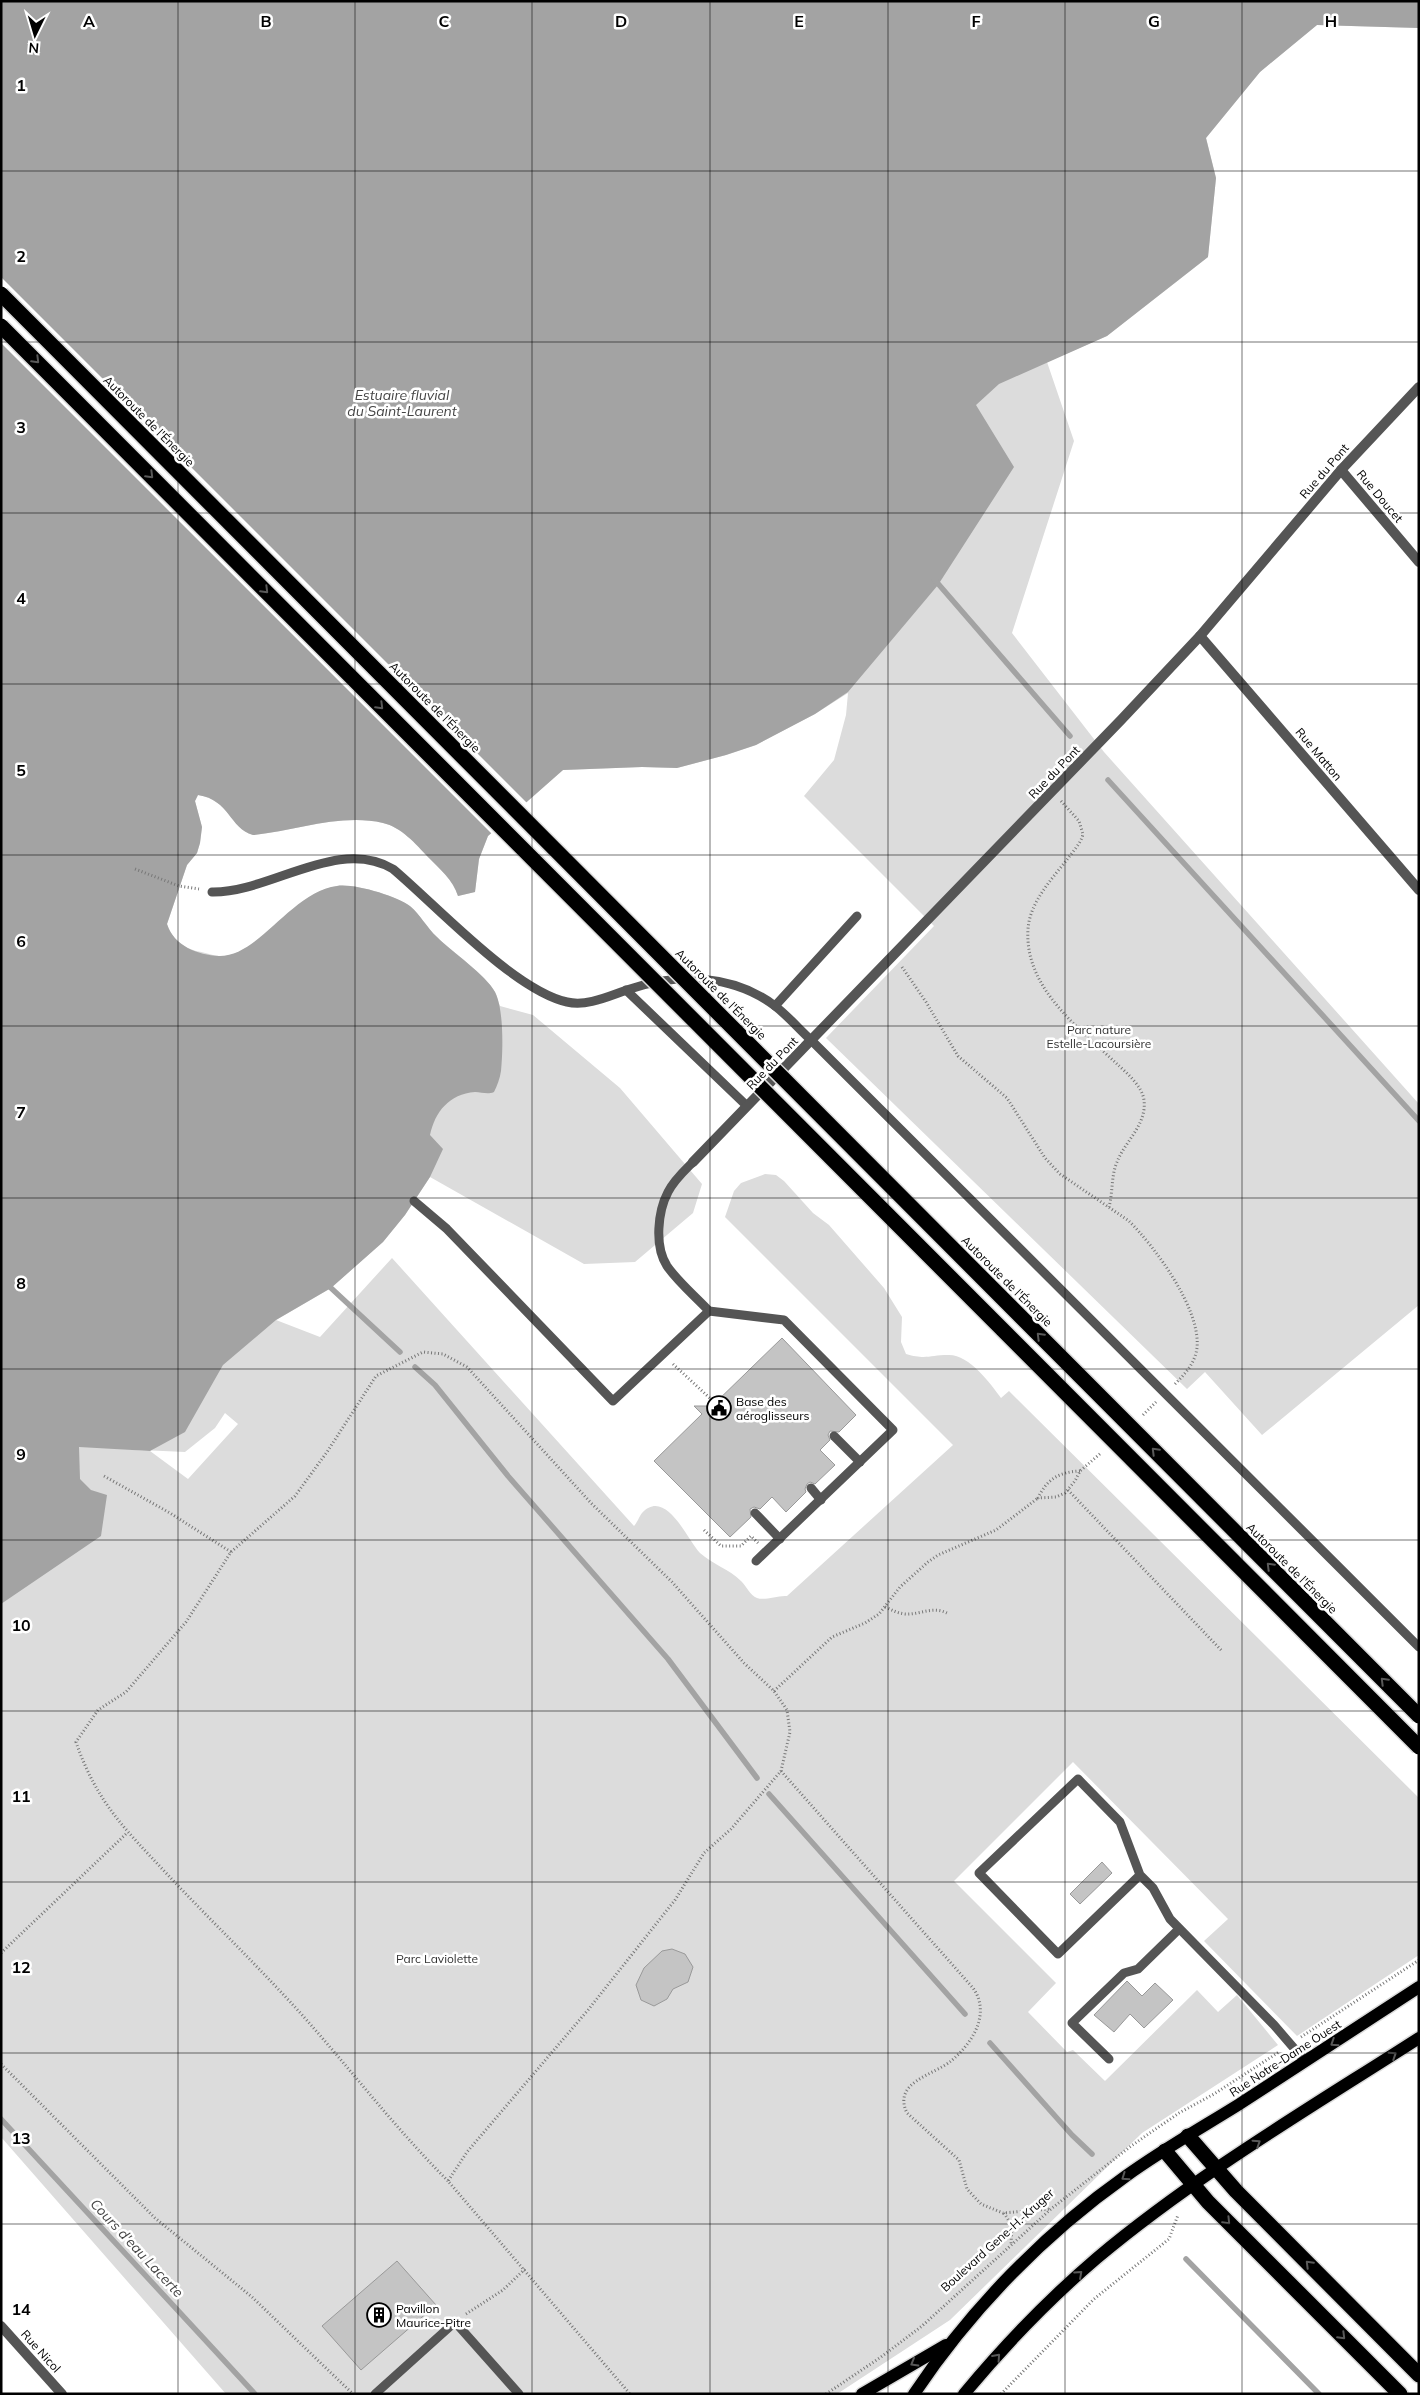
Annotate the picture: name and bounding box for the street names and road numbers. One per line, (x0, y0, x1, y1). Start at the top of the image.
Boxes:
street label: Autoroute de l'Énergie (100, 372, 198, 470)
street label: Rue du Pont (1296, 441, 1352, 501)
street label: Rue Doucet (1354, 467, 1406, 525)
street label: Autoroute de l'Énergie (386, 658, 484, 756)
street label: Rue Matton (1293, 724, 1345, 784)
street label: Rue du Pont (1025, 742, 1083, 802)
street label: Autoroute de l'Énergie (672, 945, 770, 1043)
street label: Rue du Pont (743, 1033, 801, 1093)
street label: Autoroute de l'Énergie (958, 1232, 1056, 1330)
street label: Autoroute de l'Énergie (1243, 1519, 1341, 1617)
street label: Rue Notre-Dame Ouest (1226, 2016, 1344, 2100)
street label: Boulevard Gene-H.-Kruger (937, 2185, 1057, 2295)
street label: Rue Nicol (18, 2327, 64, 2375)

